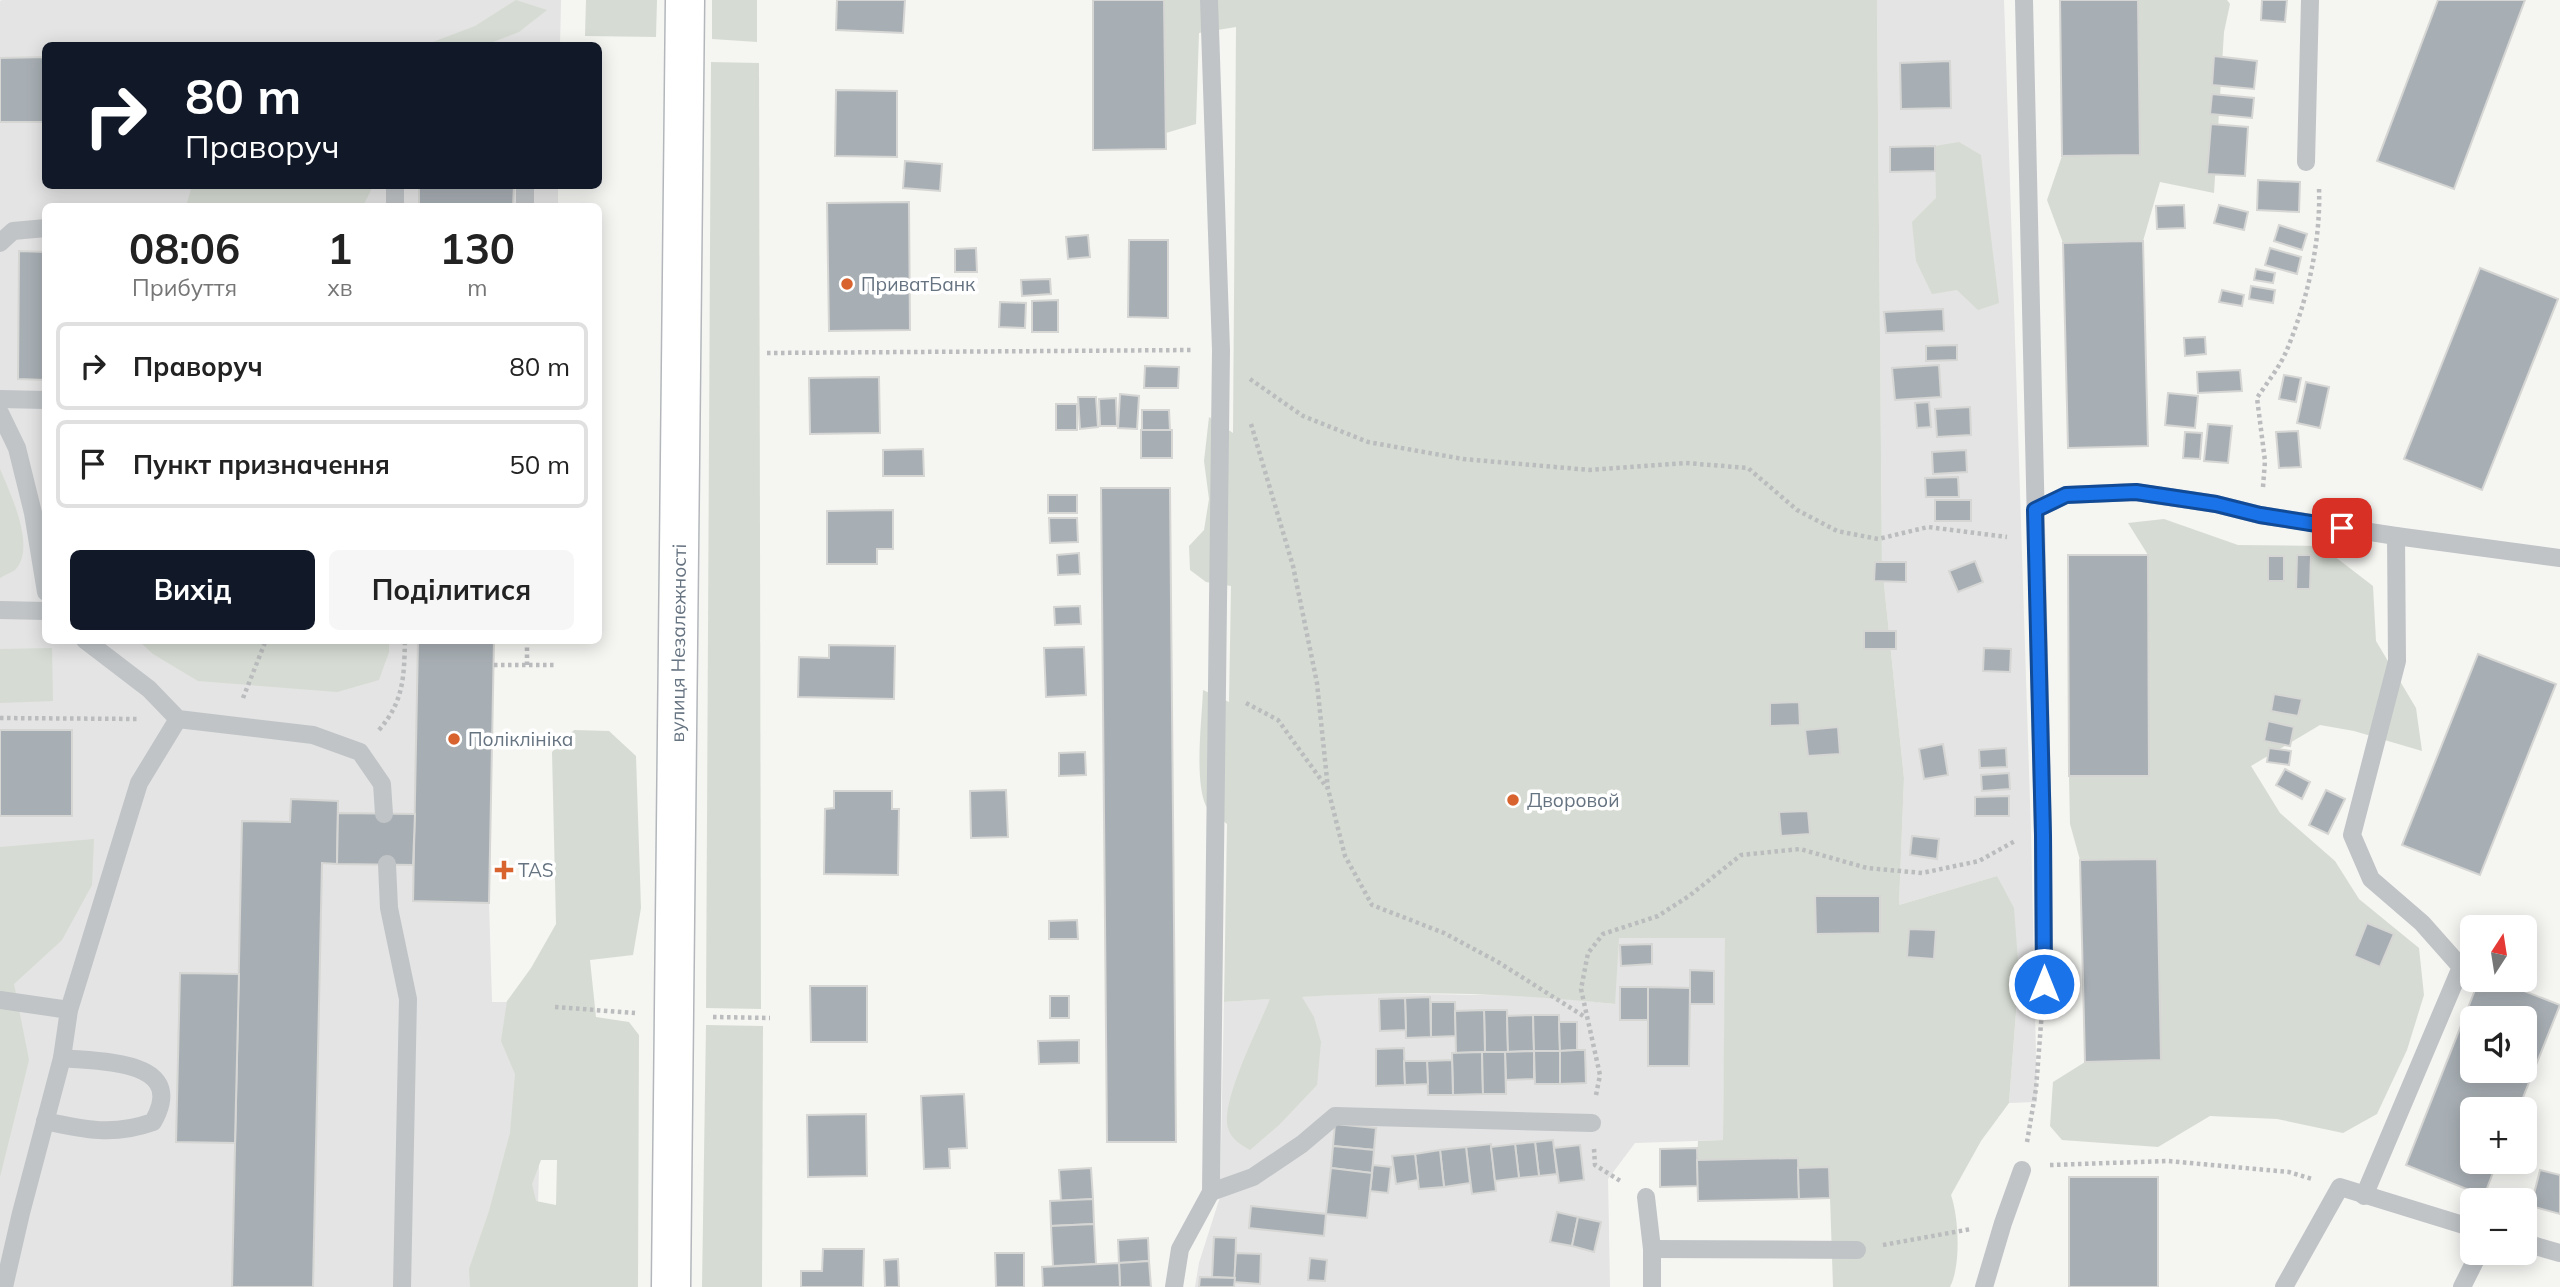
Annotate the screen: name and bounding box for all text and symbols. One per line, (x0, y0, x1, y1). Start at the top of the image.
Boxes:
text: 80 m (185, 65, 301, 126)
icon: right (70, 70, 161, 161)
text: Праворуч (185, 126, 340, 166)
text: 08:06 (129, 222, 240, 275)
text: 1 (327, 222, 352, 275)
text: 130 (439, 222, 515, 275)
place label: ПриватБанк (861, 272, 976, 296)
text: Прибуття (132, 273, 237, 302)
text: хв (327, 273, 352, 302)
text: m (467, 273, 487, 302)
marker: ПриватБанк (839, 276, 855, 292)
icon: right (74, 347, 112, 385)
text: Праворуч (133, 350, 263, 383)
text: 80 m (509, 350, 570, 383)
icon: arrive (74, 445, 112, 483)
text: Пункт призначення (133, 448, 390, 481)
text: 50 m (509, 448, 570, 481)
pin (2312, 498, 2372, 558)
icon: arrive (2323, 509, 2361, 547)
street label: вулиця Незалежності (665, 544, 691, 742)
button: Вихід (70, 550, 315, 630)
button: Поділитися (329, 550, 574, 630)
place label: Поліклініка (468, 727, 573, 751)
marker: Поліклініка (446, 731, 462, 747)
place label: Дворовой (1527, 788, 1619, 812)
marker: Дворовой (1505, 792, 1521, 808)
place label: TAS (518, 858, 554, 882)
marker: TAS (496, 862, 512, 878)
north arrow (2460, 915, 2538, 992)
map controls (2460, 915, 2537, 1265)
position arrow (2007, 947, 2081, 1021)
button: sound (2460, 1006, 2537, 1083)
button: + (2460, 1097, 2537, 1174)
button: − (2460, 1188, 2537, 1265)

